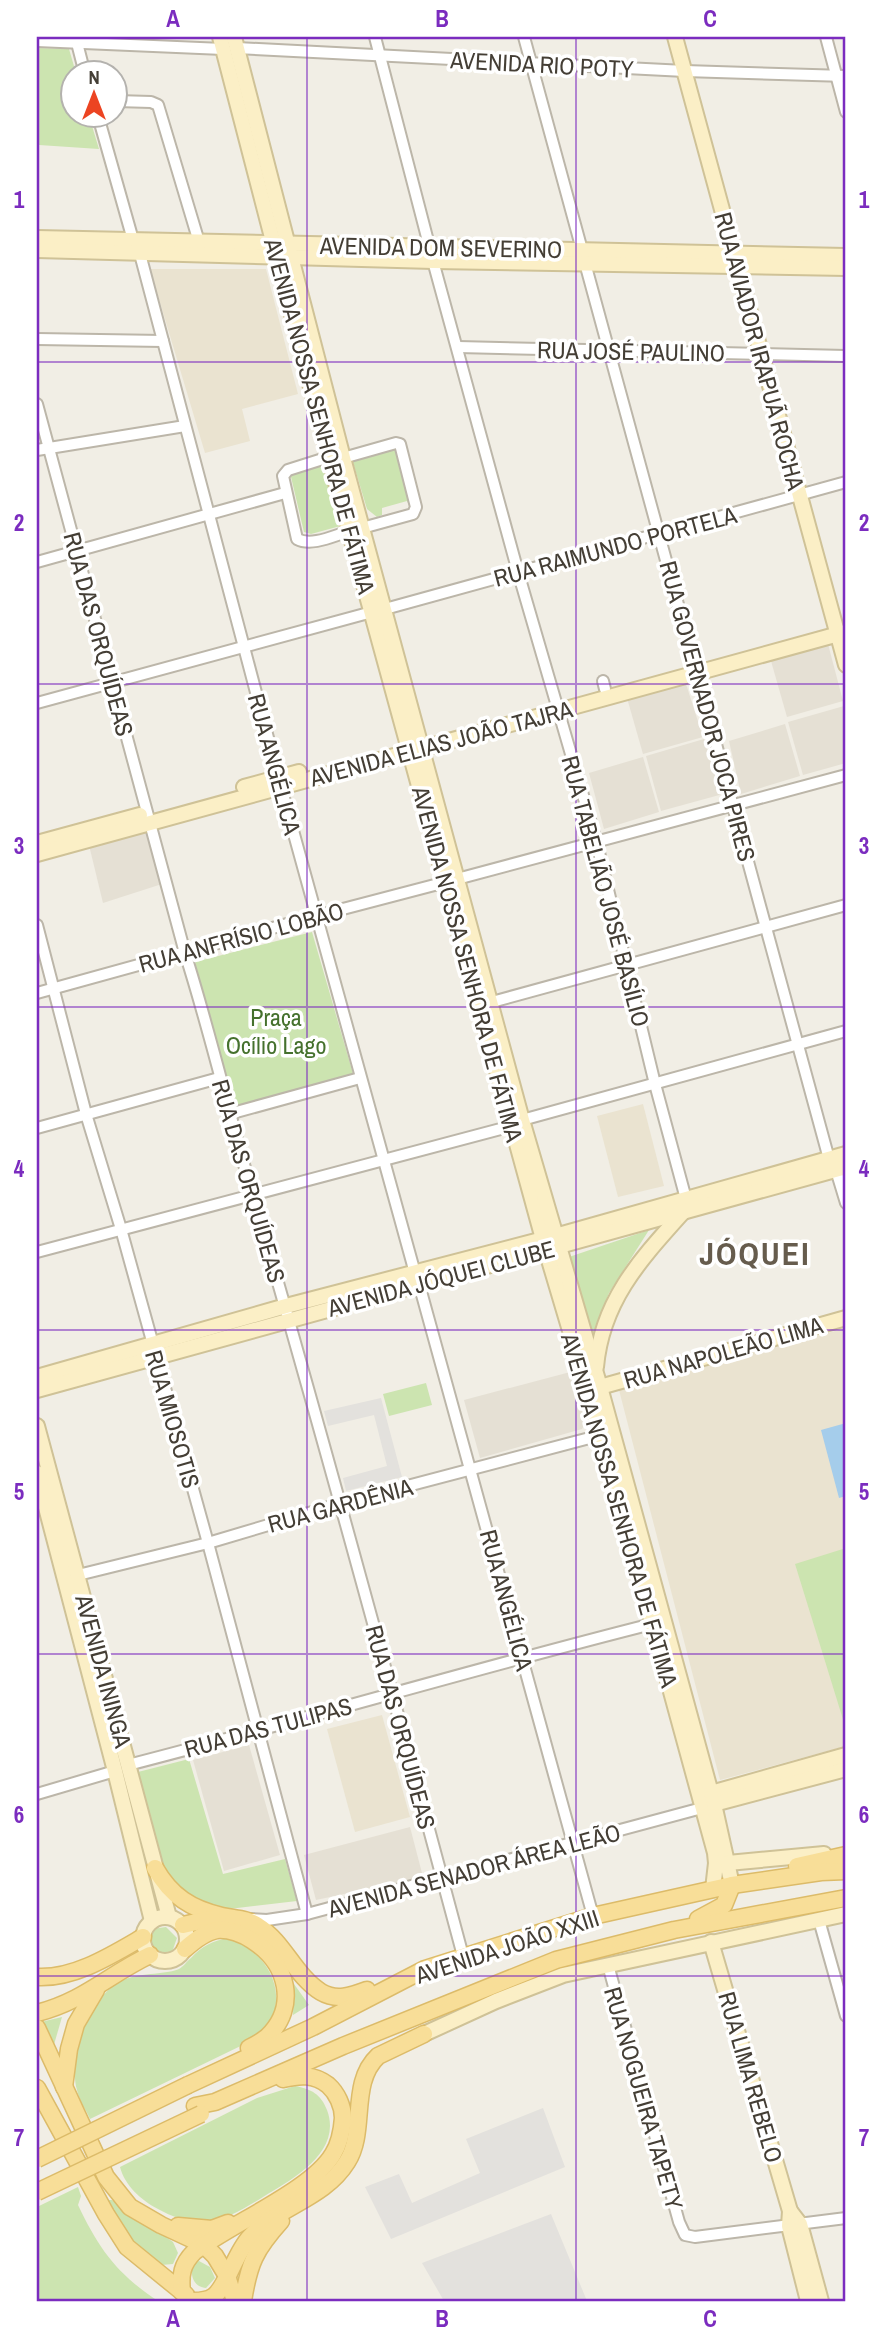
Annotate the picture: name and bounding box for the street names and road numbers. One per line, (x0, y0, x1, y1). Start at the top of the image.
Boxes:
street label: AVENIDA RIO POTY (449, 43, 634, 85)
street label: RUA AVIADOR IRAPUÃ ROCHA (708, 209, 813, 494)
street label: AVENIDA DOM SEVERINO (319, 229, 562, 265)
street label: AVENIDA NOSSA SENHORA DE FÁTIMA (257, 234, 383, 598)
street label: RUA JOSÉ PAULINO (537, 333, 725, 369)
street label: RUA RAIMUNDO PORTELA (490, 498, 741, 594)
street label: RUA DAS ORQUÍDEAS (56, 528, 142, 740)
street label: RUA GOVERNADOR JOCA PIRES (652, 557, 764, 865)
street label: RUA ANGÉLICA (241, 690, 309, 839)
street label: AVENIDA ELIAS JOÃO TAJRA (305, 692, 576, 794)
street label: RUA TABELIÃO JOSÉ BASÍLIO (554, 752, 658, 1030)
street label: AVENIDA NOSSA SENHORA DE FÁTIMA (405, 782, 531, 1146)
street label: RUA ANFRÍSIO LOBÃO (135, 894, 347, 980)
street label: RUA DAS ORQUÍDEAS (205, 1076, 293, 1286)
street label: AVENIDA JÓQUEI CLUBE (323, 1232, 558, 1324)
street label: RUA NAPOLEÃO LIMA (620, 1308, 827, 1396)
street label: AVENIDA NOSSA SENHORA DE FÁTIMA (554, 1328, 686, 1692)
street label: RUA MIOSOTIS (138, 1346, 208, 1492)
street label: RUA GARDÊNIA (264, 1470, 417, 1540)
street label: RUA ANGÉLICA (473, 1526, 541, 1675)
street label: AVENIDA ININGA (68, 1590, 140, 1752)
street label: RUA DAS ORQUÍDEAS (358, 1621, 444, 1833)
street label: RUA DAS TULIPAS (181, 1689, 355, 1765)
street label: AVENIDA SENADOR ÁREA LEÃO (323, 1816, 624, 1925)
street label: AVENIDA JOÃO XXIII (410, 1901, 603, 1991)
street label: RUA NOGUEIRA TAPETY (597, 1983, 691, 2213)
street label: RUA LIMA REBELO (711, 1988, 791, 2166)

